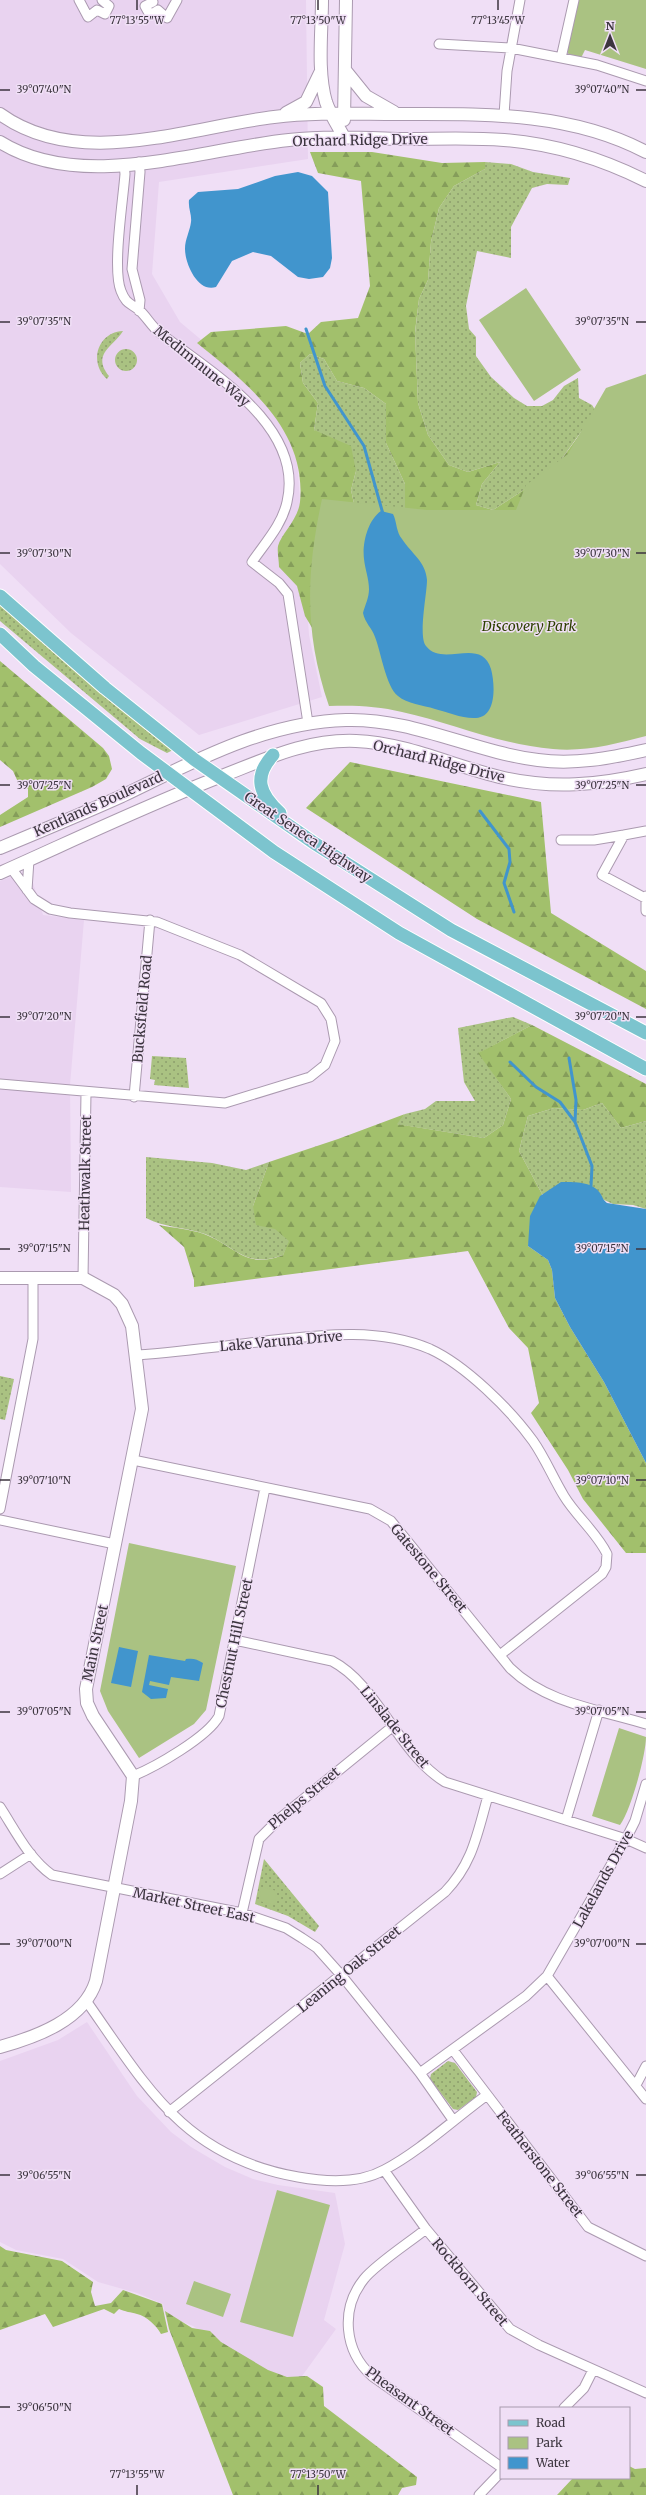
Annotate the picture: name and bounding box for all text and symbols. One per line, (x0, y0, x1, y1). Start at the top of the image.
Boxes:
text: 77°13'55"W (110, 14, 165, 27)
text: 77°13'50"W (290, 14, 347, 27)
text: 77°13'45"W (471, 14, 526, 27)
north arrow (590, 16, 630, 56)
text: N (606, 19, 615, 33)
text: 39°07'40"N (17, 83, 72, 96)
text: 39°07'40"N (575, 83, 630, 96)
street label: Orchard Ridge Drive (292, 130, 428, 150)
text: 39°07'35"N (17, 315, 71, 328)
text: 39°07'35"N (575, 315, 629, 328)
street label: Medimmune Way (150, 322, 255, 411)
text: 39°07'30"N (16, 547, 72, 560)
text: 39°07'30"N (574, 547, 630, 560)
park label: Discovery Park (481, 617, 577, 635)
street label: Orchard Ridge Drive (371, 736, 507, 786)
street label: Kentlands Boulevard (31, 767, 166, 841)
text: 39°07'25"N (17, 779, 71, 792)
text: 39°07'25"N (575, 779, 629, 792)
street label: Great Seneca Highway (241, 788, 376, 887)
street label: Bucksfield Road (128, 954, 156, 1064)
text: 39°07'20"N (16, 1010, 72, 1023)
text: 39°07'20"N (574, 1010, 630, 1023)
street label: Heathwalk Street (75, 1114, 95, 1231)
text: 39°07'15"N (18, 1242, 71, 1255)
text: 39°07'15"N (576, 1242, 629, 1255)
street label: Lake Varuna Drive (219, 1327, 343, 1355)
text: 39°07'10"N (17, 1474, 71, 1487)
text: 39°07'10"N (575, 1474, 629, 1487)
street label: Gatestone Street (387, 1520, 472, 1616)
street label: Chestnut Hill Street (211, 1576, 257, 1710)
street label: Main Street (78, 1602, 112, 1683)
street label: Linslade Street (356, 1682, 434, 1772)
text: 39°07'05"N (17, 1705, 72, 1718)
text: 39°07'05"N (575, 1705, 630, 1718)
street label: Phelps Street (264, 1762, 344, 1833)
street label: Lakelands Drive (569, 1827, 637, 1931)
street label: Market Street East (131, 1883, 257, 1927)
street label: Leaning Oak Street (294, 1921, 405, 2016)
text: 39°07'00"N (16, 1937, 72, 1950)
text: 39°07'00"N (574, 1937, 630, 1950)
street label: Featherstone Street (493, 2107, 588, 2222)
text: 39°06'55"N (17, 2169, 71, 2182)
text: 39°06'55"N (575, 2169, 629, 2182)
street label: Rockborn Street (428, 2234, 512, 2330)
street label: Pheasant Street (362, 2363, 458, 2440)
text: 39°06'50"N (17, 2401, 72, 2414)
legend (500, 2407, 630, 2479)
text: Road (536, 2415, 565, 2430)
text: Park (536, 2435, 563, 2450)
text: Water (535, 2455, 571, 2470)
text: 77°13'55"W (110, 2468, 165, 2481)
text: 77°13'50"W (290, 2468, 347, 2481)

